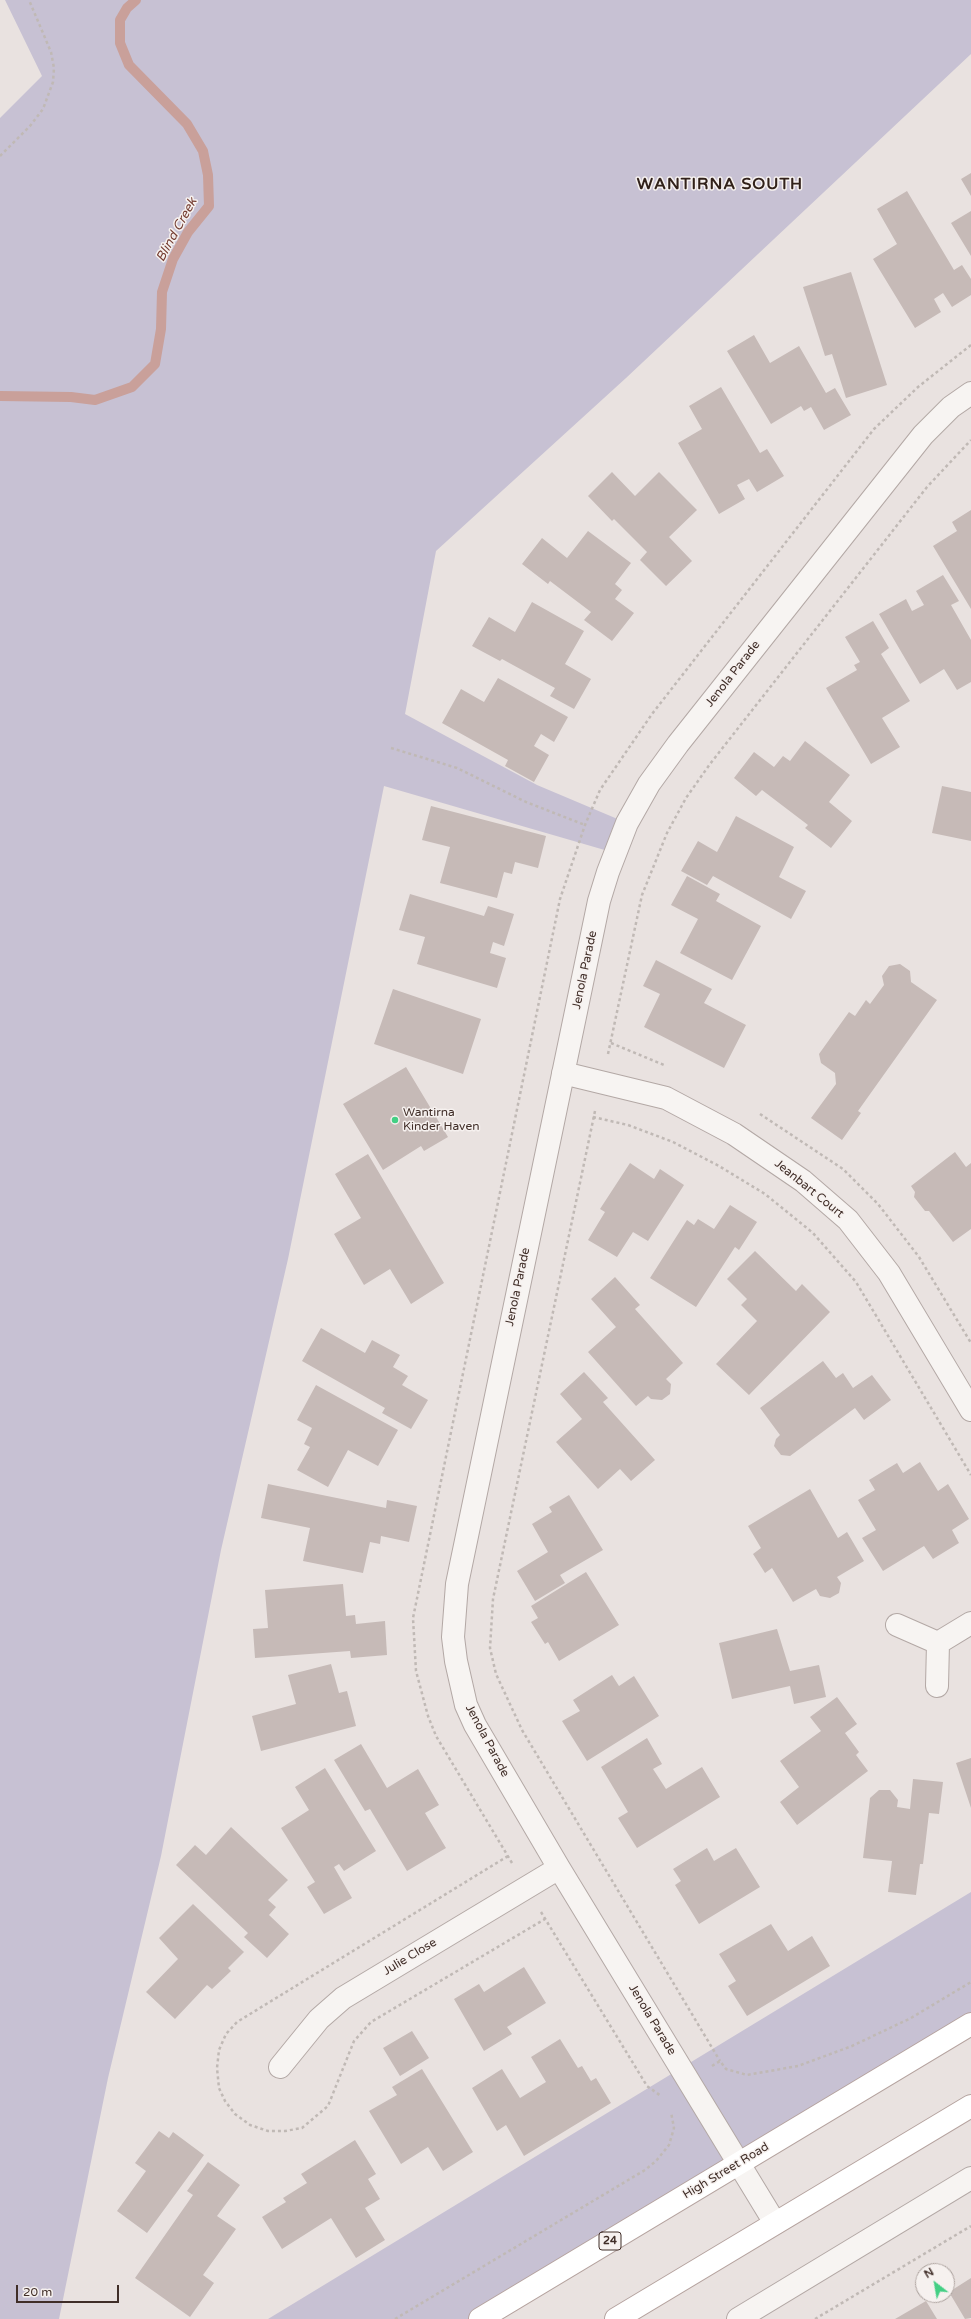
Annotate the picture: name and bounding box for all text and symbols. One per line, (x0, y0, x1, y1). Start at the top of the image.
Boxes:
district label: WANTIRNA SOUTH (637, 175, 803, 195)
water label: Blind Creek (153, 195, 201, 265)
street label: Jenola Parade (703, 638, 763, 710)
street label: Jenola Parade (570, 929, 600, 1011)
place label: Wantirna Kinder Haven (403, 1106, 479, 1134)
marker: Wantirna Kinder Haven (390, 1115, 400, 1125)
street label: Jeanbart Court (771, 1157, 847, 1221)
street label: Jenola Parade (503, 1246, 533, 1328)
street label: Jenola Parade (462, 1702, 512, 1780)
street label: Julie Close (381, 1935, 439, 1979)
street label: Jenola Parade (625, 1982, 679, 2058)
street label: High Street Road (681, 2140, 771, 2202)
road number: 24 (599, 2232, 621, 2250)
north arrow (915, 2263, 955, 2303)
text: N (922, 2265, 936, 2281)
scale bar (18, 2277, 121, 2303)
text: 20 m (23, 2285, 52, 2299)

